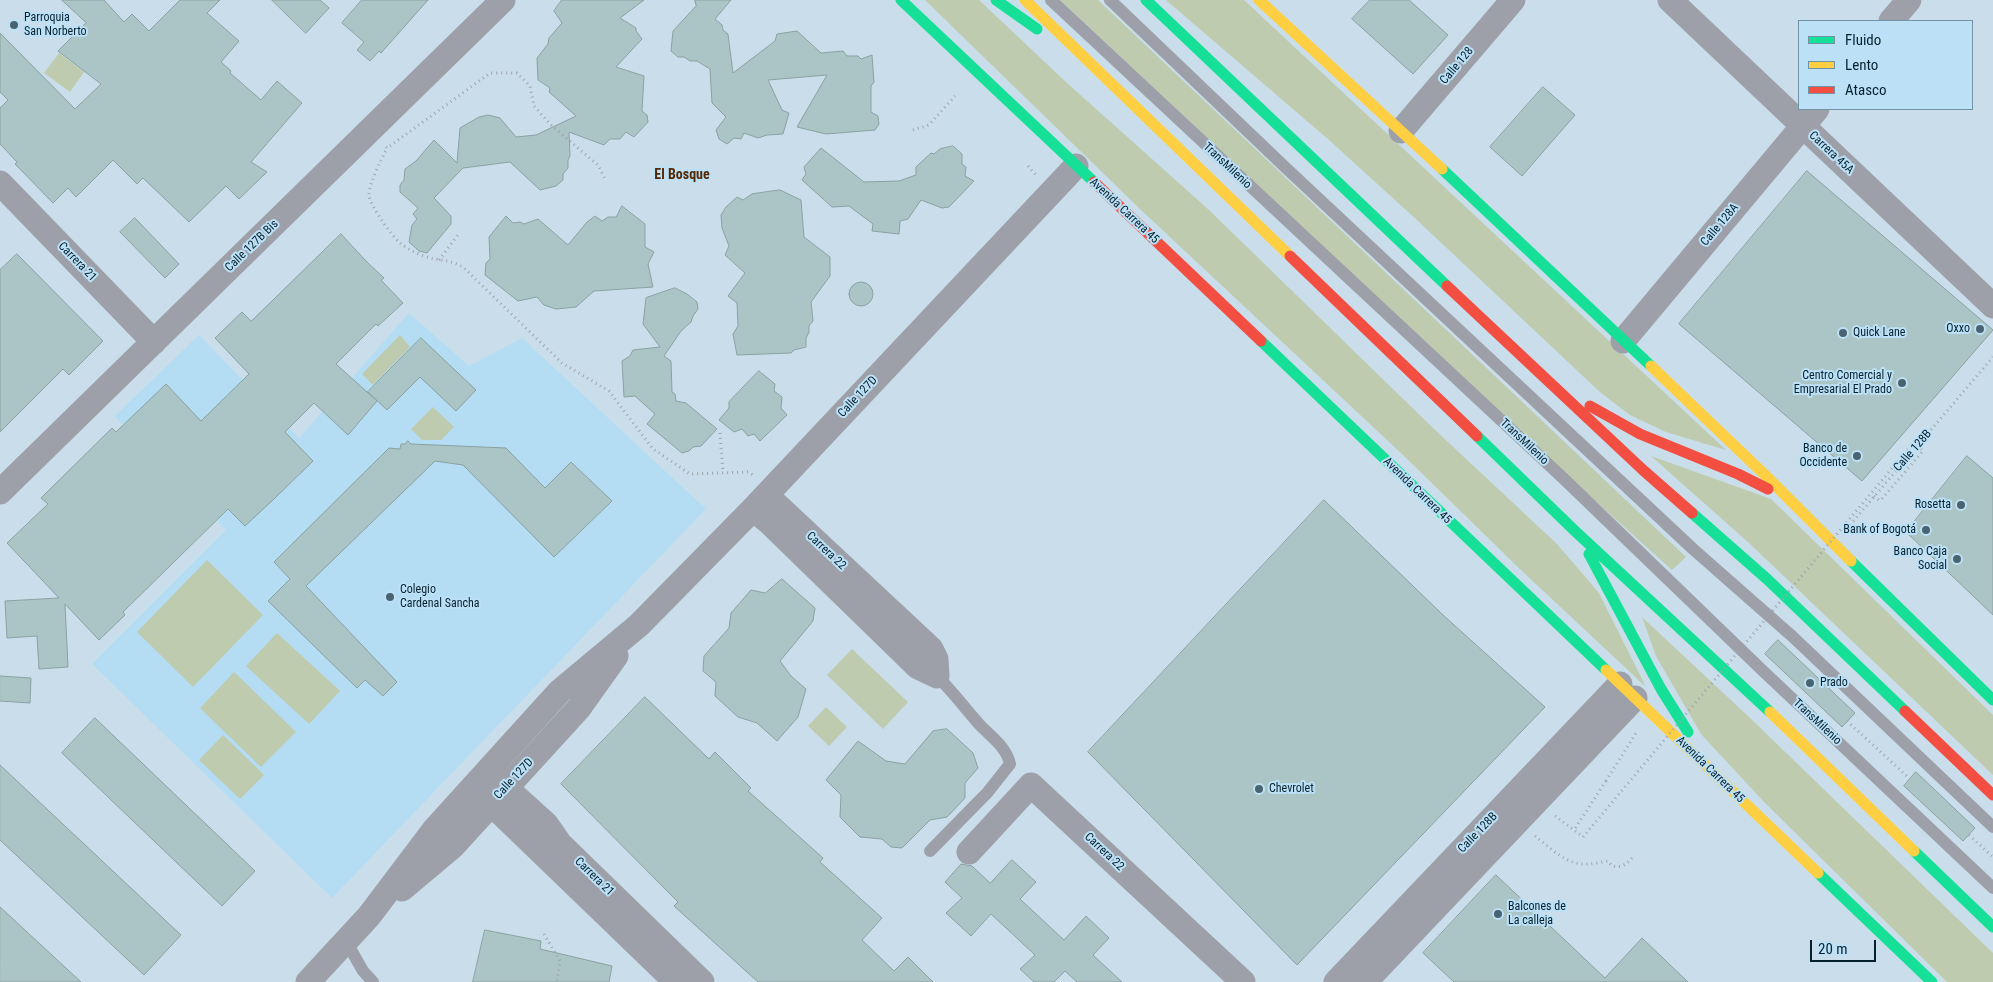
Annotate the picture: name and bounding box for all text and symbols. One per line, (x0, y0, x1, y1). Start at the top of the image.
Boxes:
place label: Parroquia San Norberto (24, 11, 87, 39)
marker: Parroquia San Norberto (8, 19, 20, 31)
legend (1798, 20, 1973, 110)
text: Fluido (1845, 31, 1881, 49)
street label: Calle 128 (1437, 44, 1477, 88)
text: Lento (1845, 56, 1878, 74)
text: Atasco (1845, 81, 1886, 99)
street label: Carrera 45A (1806, 129, 1856, 177)
street label: TransMilenio (1200, 140, 1254, 192)
district label: El Bosque (654, 167, 710, 183)
street label: Avenida Carrera 45 (1086, 175, 1162, 247)
street label: Calle 128A (1698, 201, 1742, 249)
street label: Calle 127B Bis (222, 217, 282, 275)
street label: Carrera 21 (55, 239, 99, 285)
place label: Oxxo (1946, 322, 1970, 336)
marker: Oxxo (1974, 323, 1986, 335)
place label: Quick Lane (1853, 326, 1905, 340)
marker: Quick Lane (1837, 327, 1849, 339)
place label: Centro Comercial y Empresarial El Prado (1794, 369, 1892, 397)
street label: Calle 127D (835, 373, 881, 421)
marker: Centro Comercial y Empresarial El Prado (1896, 377, 1908, 389)
street label: TransMilenio (1497, 416, 1551, 468)
street label: Calle 128B (1891, 427, 1935, 475)
place label: Banco de Occidente (1799, 442, 1847, 470)
marker: Banco de Occidente (1851, 450, 1863, 462)
street label: Avenida Carrera 45 (1380, 455, 1454, 527)
place label: Rosetta (1915, 498, 1951, 512)
marker: Rosetta (1955, 499, 1967, 511)
place label: Bank of Bogotá (1843, 523, 1916, 537)
marker: Bank of Bogotá (1920, 524, 1932, 536)
street label: Carrera 22 (803, 529, 849, 573)
place label: Banco Caja Social (1894, 545, 1947, 573)
marker: Banco Caja Social (1951, 553, 1963, 565)
place label: Colegio Cardenal Sancha (400, 583, 480, 611)
marker: Colegio Cardenal Sancha (384, 591, 396, 603)
place label: Prado (1820, 676, 1848, 690)
marker: Prado (1804, 677, 1816, 689)
street label: TransMilenio (1790, 696, 1844, 748)
street label: Avenida Carrera 45 (1673, 734, 1747, 806)
street label: Calle 127D (491, 755, 537, 803)
place label: Chevrolet (1269, 782, 1314, 796)
marker: Chevrolet (1253, 783, 1265, 795)
street label: Calle 128B (1455, 810, 1501, 856)
street label: Carrera 22 (1081, 830, 1127, 874)
street label: Carrera 21 (571, 855, 617, 899)
place label: Balcones de La calleja (1508, 900, 1566, 928)
marker: Balcones de La calleja (1492, 908, 1504, 920)
scale bar (1813, 930, 1879, 962)
text: 20 m (1818, 940, 1848, 958)

